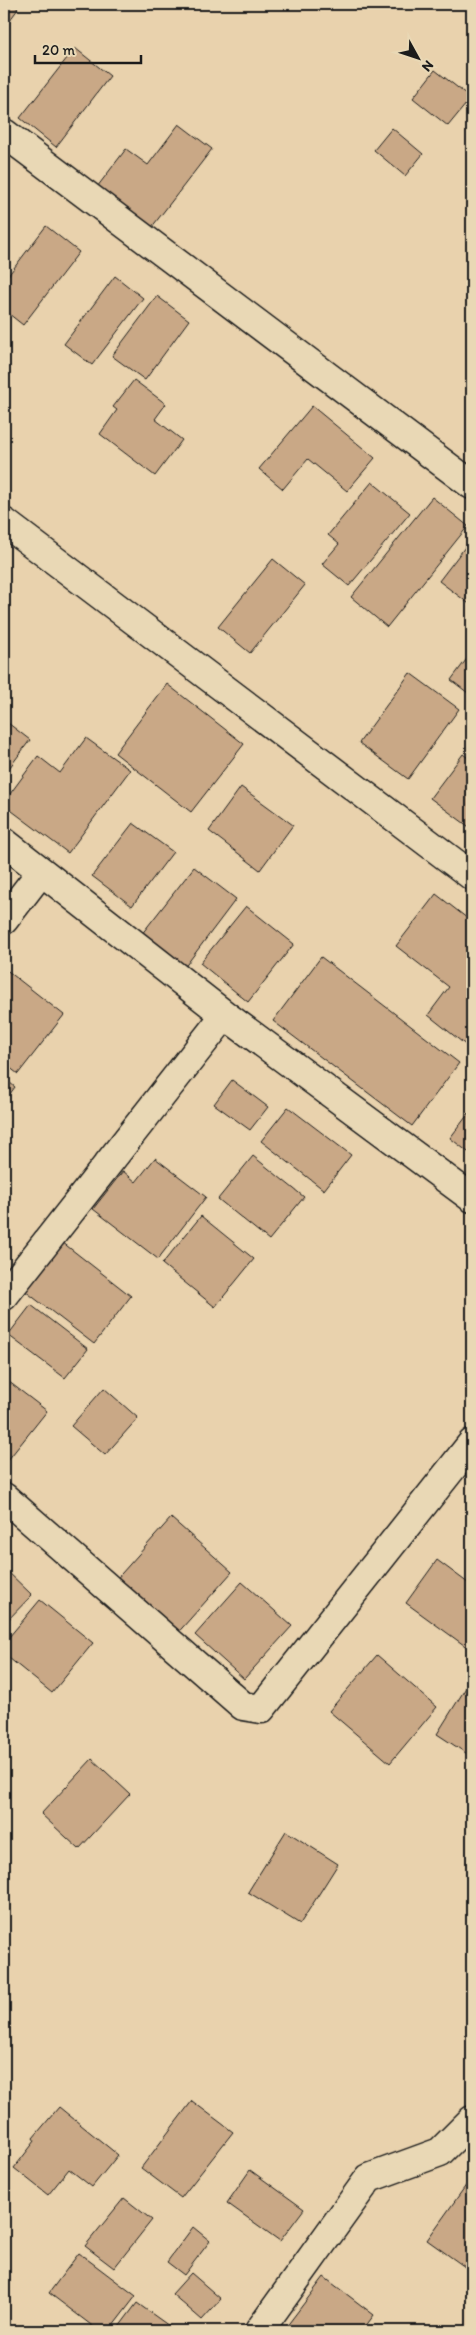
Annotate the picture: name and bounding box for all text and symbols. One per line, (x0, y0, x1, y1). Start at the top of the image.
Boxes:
scale bar (35, 32, 141, 64)
north arrow (394, 32, 444, 82)
text: 20 m (42, 41, 76, 59)
text: N (418, 57, 437, 75)

